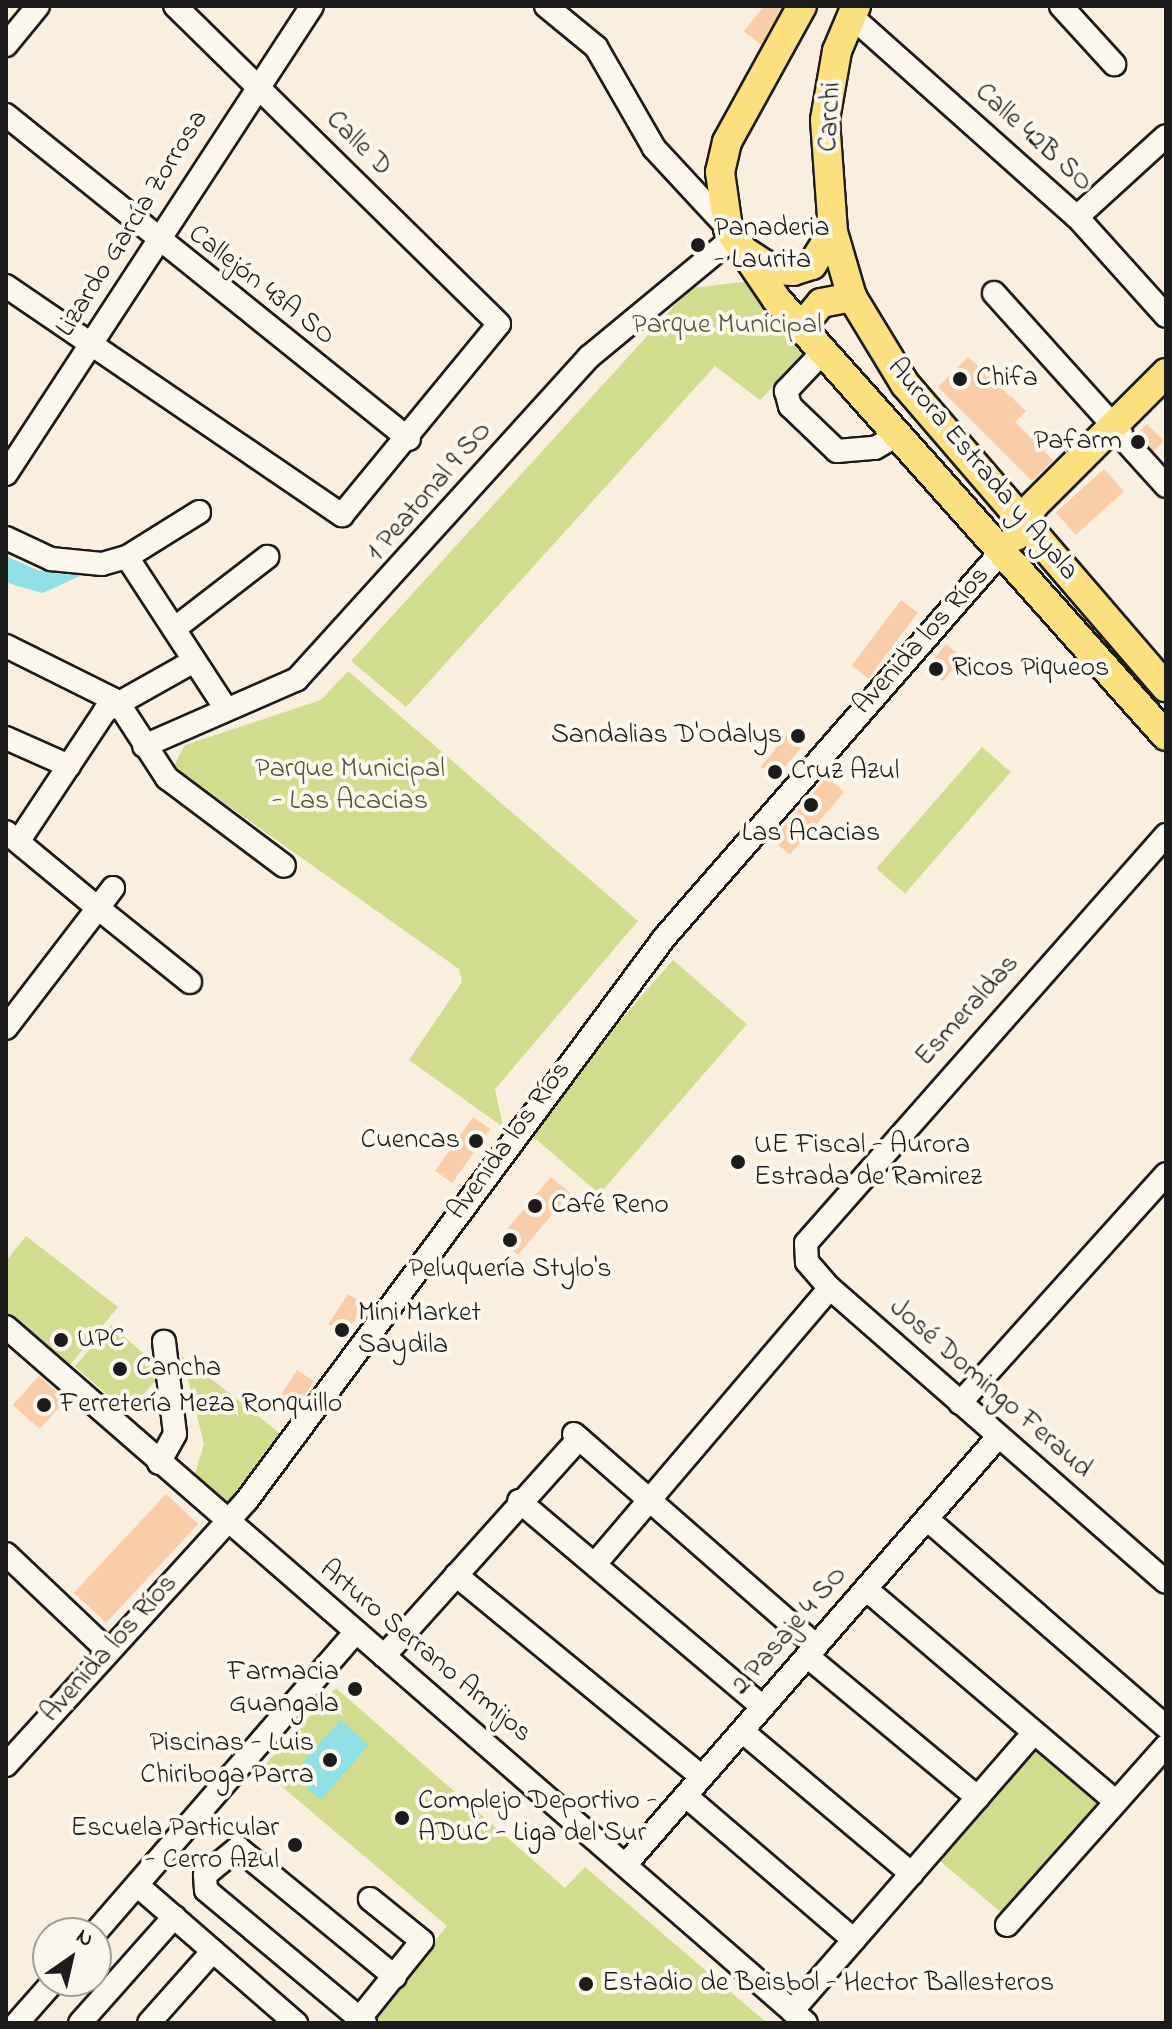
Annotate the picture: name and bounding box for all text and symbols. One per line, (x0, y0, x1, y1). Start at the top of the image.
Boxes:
street label: Calle 42B SO (967, 76, 1099, 200)
street label: Carchi (812, 81, 850, 153)
street label: Lizardo García Zorrosa (50, 104, 216, 344)
street label: Calle D (318, 104, 398, 184)
place label: Panaderia - Laurita (714, 212, 830, 278)
street label: Callejón 43A SO (181, 218, 341, 354)
marker: Panaderia - Laurita (689, 236, 707, 254)
park label: Parque Municipal (632, 309, 822, 343)
street label: Aurora Estrada y Ayala (879, 352, 1085, 588)
place label: Chifa (976, 362, 1038, 396)
marker: Chifa (951, 370, 969, 388)
street label: 1 Peatonal 9 SO (360, 415, 500, 569)
place label: Pafarm (1034, 425, 1122, 459)
marker: Pafarm (1129, 433, 1147, 451)
street label: Avenida los Ríos (847, 560, 997, 722)
place label: Ricos Piqueos (952, 652, 1109, 686)
marker: Ricos Piqueos (927, 660, 945, 678)
place label: Sandalias D'Odalys (551, 719, 782, 753)
marker: Sandalias D'Odalys (789, 727, 807, 745)
park label: Parque Municipal - Las Acacias (255, 753, 445, 819)
place label: Cruz Azul (791, 755, 899, 789)
marker: Cruz Azul (766, 763, 784, 781)
marker: Las Acacias (802, 796, 820, 814)
place label: Las Acacias (742, 817, 880, 851)
street label: Esmeraldas (909, 948, 1027, 1074)
street label: Avenida los Ríos (441, 1055, 579, 1227)
place label: Cuencas (361, 1124, 460, 1158)
place label: UE Fiscal - Aurora Estrada de Ramirez (754, 1129, 982, 1195)
marker: Cuencas (467, 1132, 485, 1150)
marker: UE Fiscal - Aurora Estrada de Ramirez (729, 1153, 747, 1171)
place label: Café Reno (551, 1189, 669, 1223)
marker: Café Reno (526, 1197, 544, 1215)
marker: Peluquería Stylo's (501, 1231, 519, 1249)
place label: Peluquería Stylo's (408, 1253, 612, 1287)
street label: José Domingo Feraud (882, 1292, 1098, 1486)
place label: Mini Market Saydila (358, 1297, 481, 1363)
marker: Mini Market Saydila (333, 1321, 351, 1339)
place label: UPC (77, 1323, 125, 1357)
marker: UPC (52, 1331, 70, 1349)
place label: Cancha (136, 1352, 221, 1386)
marker: Cancha (111, 1360, 129, 1378)
place label: Ferretería Meza Ronquillo (60, 1388, 342, 1422)
marker: Ferretería Meza Ronquillo (35, 1396, 53, 1414)
street label: Arturo Serrano Armijos (312, 1553, 538, 1751)
street label: 2 Pasaje 4 SO (725, 1560, 855, 1702)
street label: Avenida los Ríos (35, 1568, 185, 1730)
place label: Farmacia Guangala (228, 1656, 339, 1722)
marker: Farmacia Guangala (346, 1680, 364, 1698)
place label: Piscinas - Luis Chiriboga Parra (140, 1727, 314, 1793)
marker: Piscinas - Luis Chiriboga Parra (321, 1751, 339, 1769)
place label: Complejo Deportivo - ADUC - Liga del Sur (418, 1785, 657, 1851)
marker: Complejo Deportivo - ADUC - Liga del Sur (393, 1809, 411, 1827)
place label: Escuela Particular - Cerro Azul (70, 1812, 279, 1878)
marker: Escuela Particular - Cerro Azul (286, 1836, 304, 1854)
north arrow (32, 1917, 112, 1997)
text: N (69, 1921, 99, 1956)
place label: Estadio de Beisbol - Hector Ballesteros (602, 1967, 1054, 2001)
marker: Estadio de Beisbol - Hector Ballesteros (577, 1975, 595, 1993)

